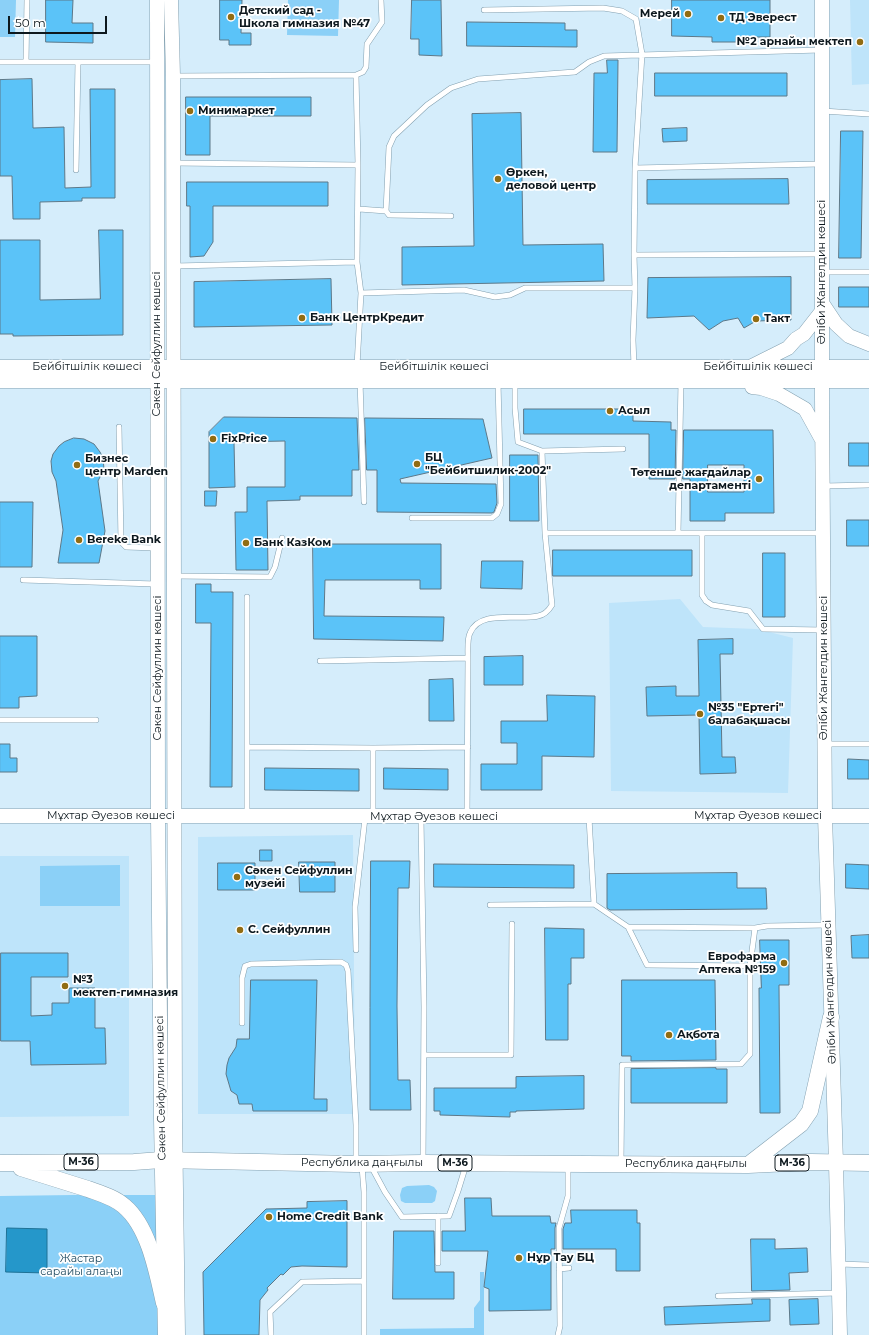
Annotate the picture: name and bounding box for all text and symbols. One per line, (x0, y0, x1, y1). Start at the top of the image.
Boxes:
place label: Детский сад - Школа гимназия №47 (239, 4, 370, 30)
place label: Мерей (640, 7, 680, 21)
scale bar (10, 8, 109, 34)
marker: Мерей (683, 9, 693, 19)
place label: ТД Эверест (729, 11, 797, 25)
marker: Детский сад - Школа гимназия №47 (226, 12, 236, 22)
marker: ТД Эверест (716, 13, 726, 23)
text: 50 m (15, 15, 46, 30)
place label: №2 арнайы мектеп (737, 35, 852, 49)
marker: №2 арнайы мектеп (855, 37, 865, 47)
place label: Минимаркет (198, 104, 275, 118)
marker: Минимаркет (185, 106, 195, 116)
place label: Өркен, деловой центр (506, 166, 596, 192)
marker: Өркен, деловой центр (493, 174, 503, 184)
street label: Әліби Жангелдин көшесі (815, 200, 829, 344)
street label: Сәкен Сейфуллин көшесі (150, 271, 164, 417)
place label: Банк ЦентрКредит (310, 311, 424, 325)
place label: Такт (764, 312, 790, 326)
marker: Банк ЦентрКредит (297, 313, 307, 323)
marker: Такт (751, 314, 761, 324)
street label: Бейбітшілік көшесі (32, 360, 142, 374)
street label: Бейбітшілік көшесі (379, 360, 489, 374)
street label: Бейбітшілік көшесі (703, 360, 813, 374)
place label: Асыл (618, 404, 650, 418)
marker: Асыл (605, 406, 615, 416)
place label: FixPrice (221, 432, 267, 446)
marker: FixPrice (208, 434, 218, 444)
place label: БЦ "Бейбитшилик-2002" (425, 451, 551, 477)
place label: Бизнес центр Marden (85, 452, 168, 478)
marker: БЦ "Бейбитшилик-2002" (412, 459, 422, 469)
marker: Бизнес центр Marden (72, 460, 82, 470)
place label: Төтенше жағдайлар департаменті (630, 466, 751, 492)
marker: Төтенше жағдайлар департаменті (754, 474, 764, 484)
place label: Bereke Bank (87, 533, 161, 547)
marker: Bereke Bank (74, 535, 84, 545)
place label: Банк КазКом (254, 536, 331, 550)
marker: Банк КазКом (241, 538, 251, 548)
street label: Сәкен Сейфуллин көшесі (151, 595, 165, 741)
street label: Әліби Жангелдин көшесі (817, 596, 831, 740)
place label: №35 "Ертегі" балабақшасы (708, 701, 790, 727)
marker: №35 "Ертегі" балабақшасы (695, 709, 705, 719)
street label: Мұхтар Әуезов көшесі (47, 809, 175, 823)
street label: Мұхтар Әуезов көшесі (694, 809, 822, 823)
street label: Мұхтар Әуезов көшесі (370, 810, 498, 824)
place label: Сәкен Сейфуллин музейі (245, 864, 353, 890)
marker: Сәкен Сейфуллин музейі (232, 872, 242, 882)
street label: Әліби Жангелдин көшесі (821, 920, 839, 1064)
place label: С. Сейфуллин (248, 923, 330, 937)
marker: С. Сейфуллин (235, 925, 245, 935)
place label: Еврофарма Аптека №159 (699, 950, 776, 976)
marker: Еврофарма Аптека №159 (779, 958, 789, 968)
place label: №3 мектеп-гимназия (73, 973, 178, 999)
marker: №3 мектеп-гимназия (60, 981, 70, 991)
street label: Сәкен Сейфуллин көшесі (153, 1015, 169, 1161)
place label: Ақбота (677, 1028, 720, 1042)
marker: Ақбота (664, 1030, 674, 1040)
road number: M-36 (64, 1154, 98, 1170)
road number: M-36 (438, 1155, 472, 1171)
road number: M-36 (775, 1155, 809, 1171)
street label: Республика даңғылы (301, 1156, 423, 1170)
street label: Республика даңғылы (625, 1157, 747, 1171)
place label: Home Credit Bank (277, 1210, 383, 1224)
marker: Home Credit Bank (264, 1212, 274, 1222)
place label: Нұр Тау БЦ (527, 1251, 594, 1265)
park label: Жастар сарайы алаңы (40, 1252, 122, 1278)
marker: Нұр Тау БЦ (514, 1253, 524, 1263)

